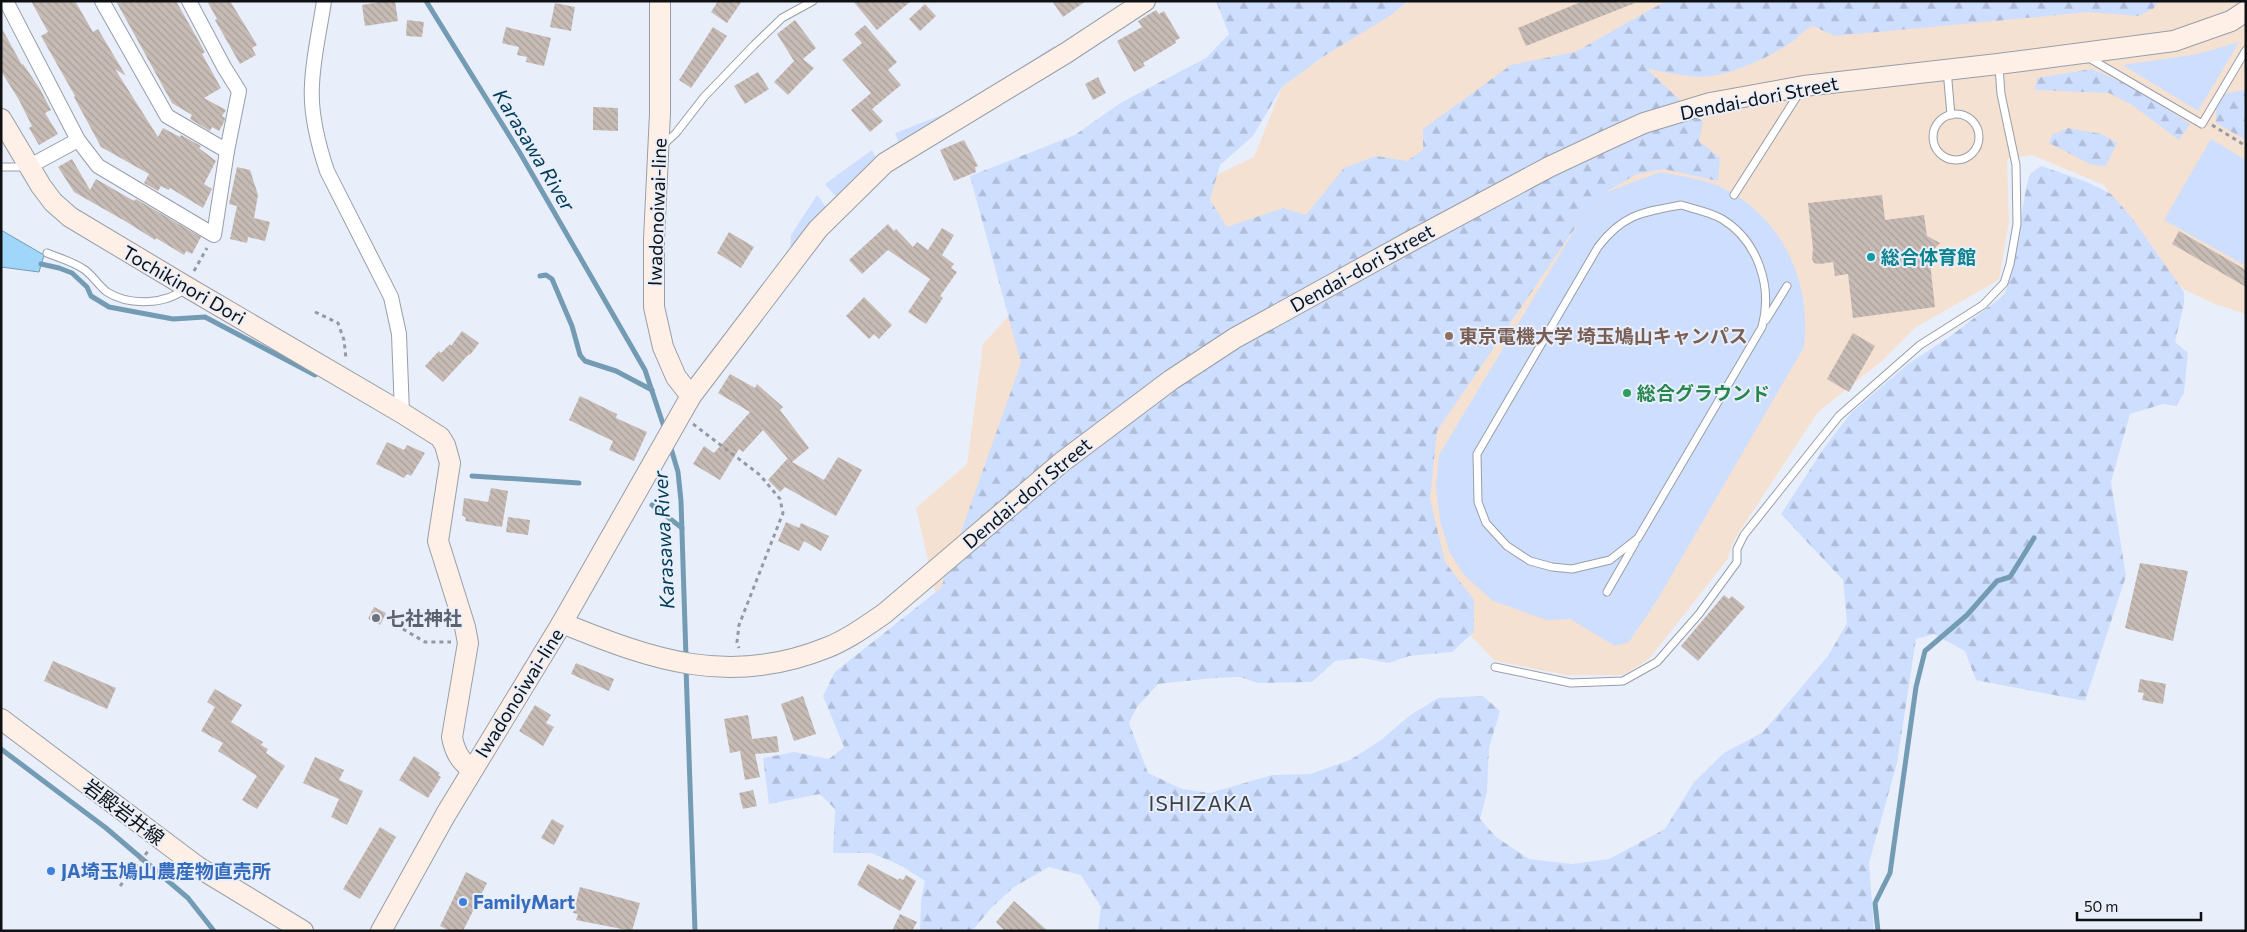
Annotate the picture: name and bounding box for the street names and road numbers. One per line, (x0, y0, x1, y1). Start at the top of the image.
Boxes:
street label: Dendai-dori Street (1678, 71, 1840, 124)
street label: Iwadonoiwai-line (642, 138, 671, 286)
street label: Dendai-dori Street (1286, 218, 1438, 317)
street label: Tochikinori Dori (118, 240, 250, 329)
street label: Dendai-dori Street (958, 432, 1096, 553)
street label: Iwadonoiwai-line (470, 624, 568, 762)
street label: 岩殿岩井線 (79, 774, 169, 849)

